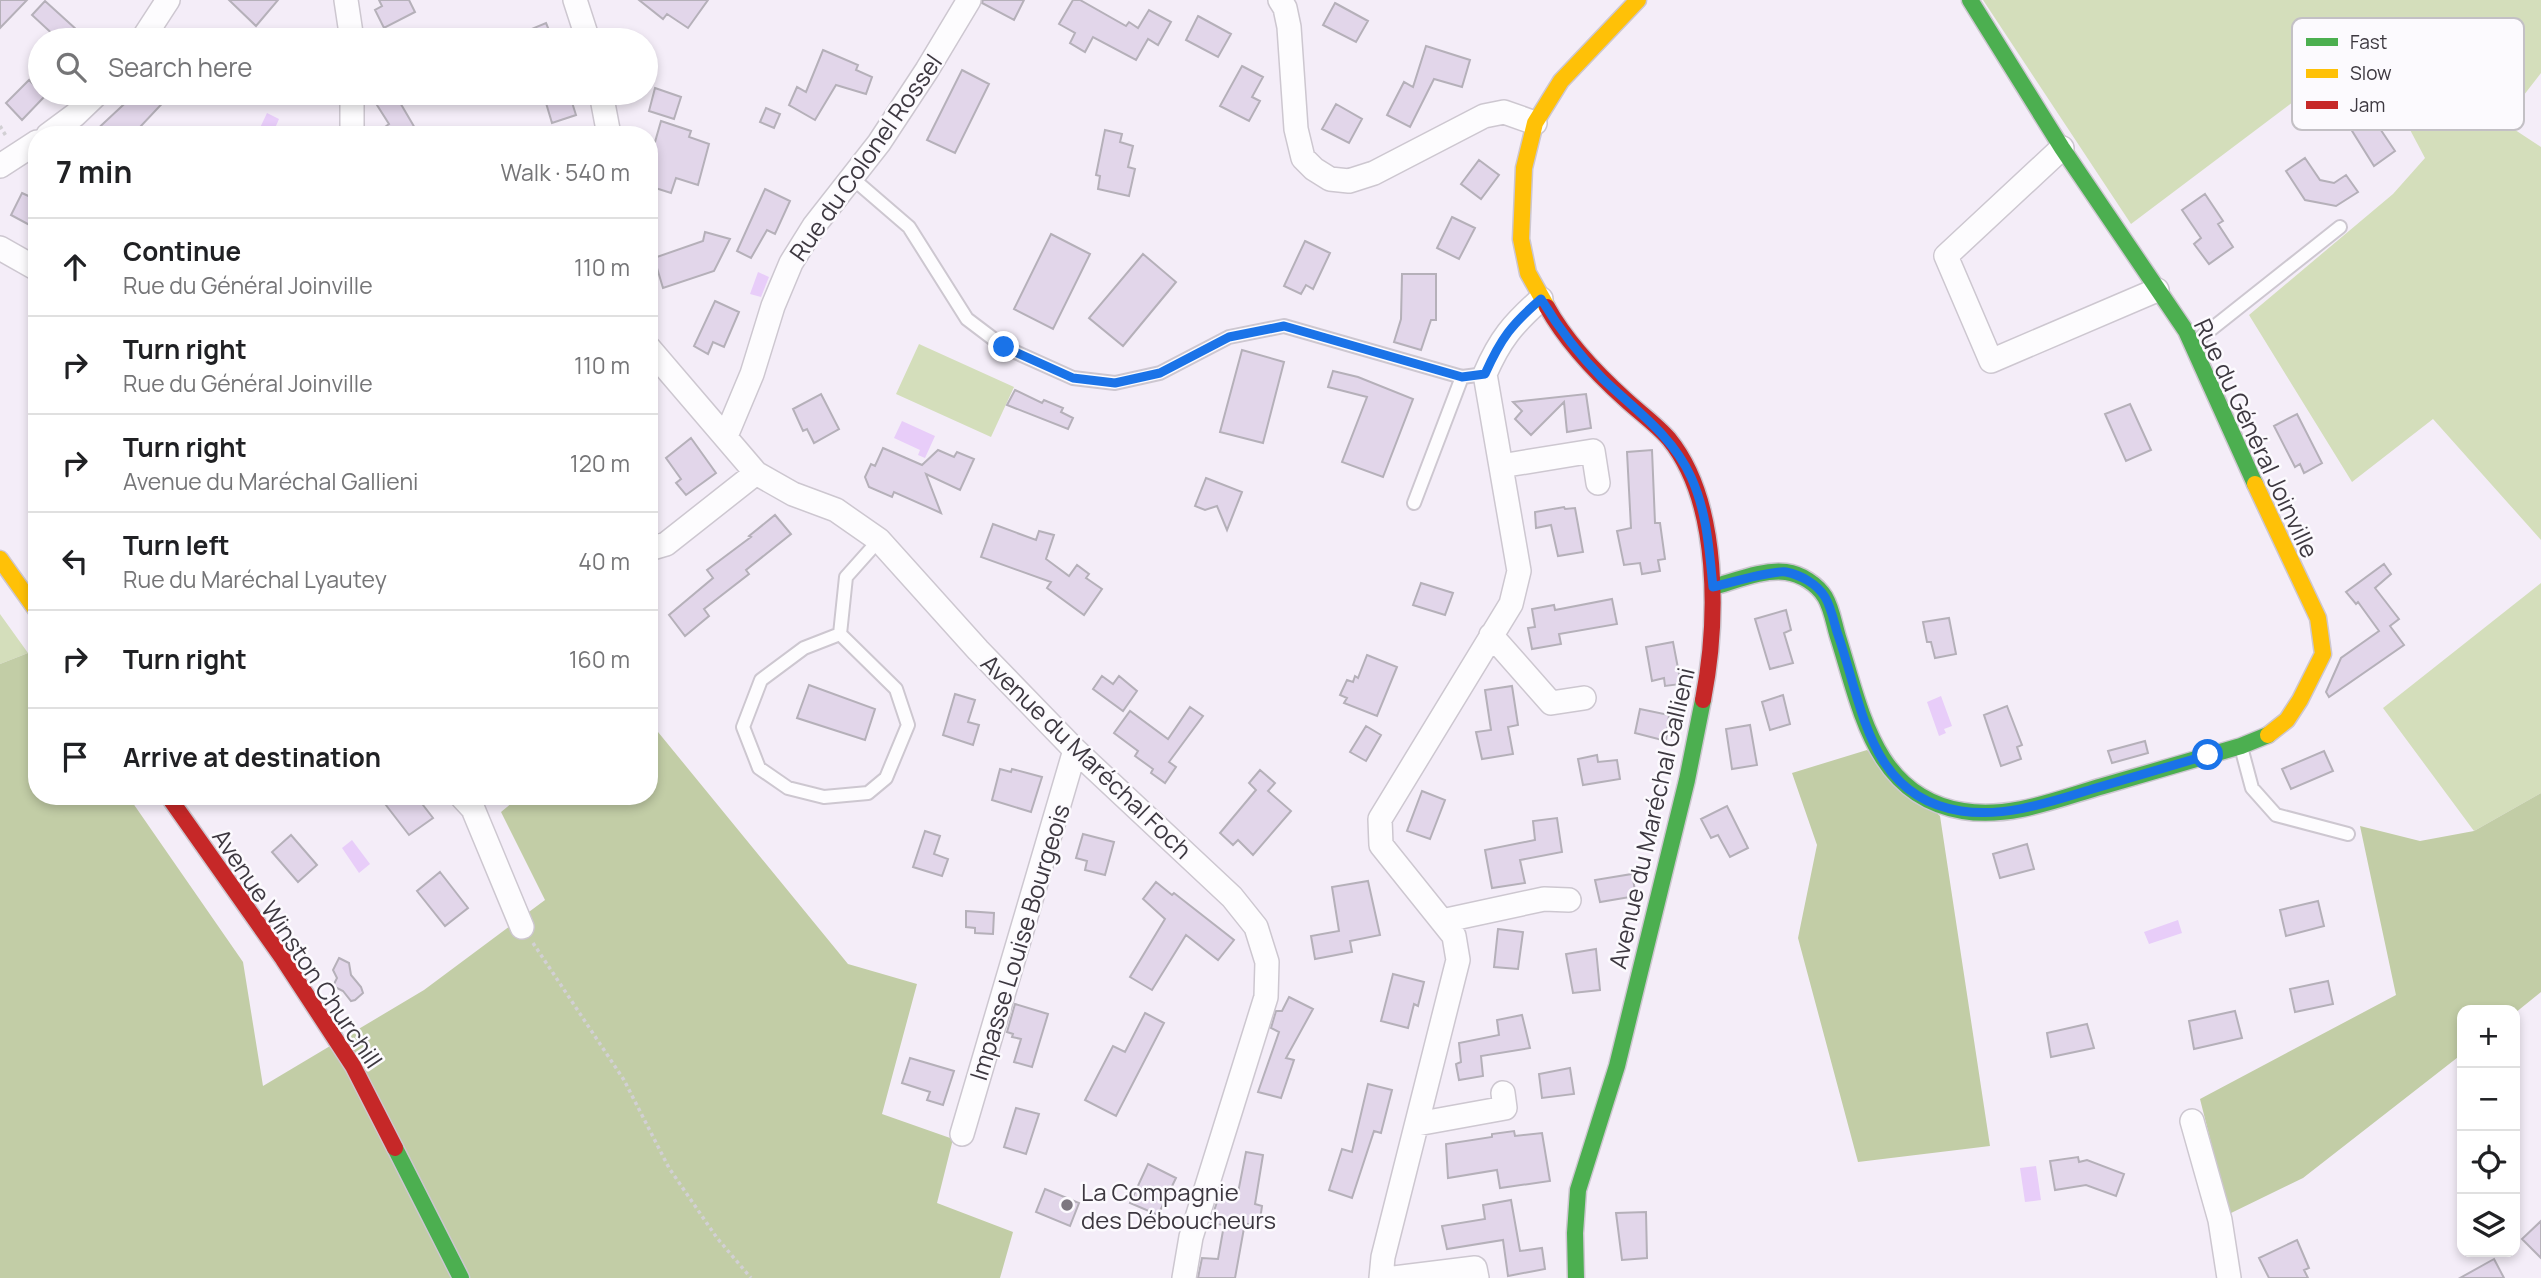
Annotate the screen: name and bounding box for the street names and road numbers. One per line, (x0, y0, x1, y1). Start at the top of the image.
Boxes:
street label: Rue du Colonel Rossel (781, 47, 949, 267)
street label: Rue du Général Joinville (2187, 313, 2327, 563)
street label: Avenue du Maréchal Foch (974, 646, 1200, 866)
street label: Avenue du Maréchal Gallieni (1600, 664, 1702, 972)
street label: Impasse Louise Bourgeois (961, 800, 1077, 1084)
street label: Avenue Winston Churchill (205, 822, 391, 1074)

